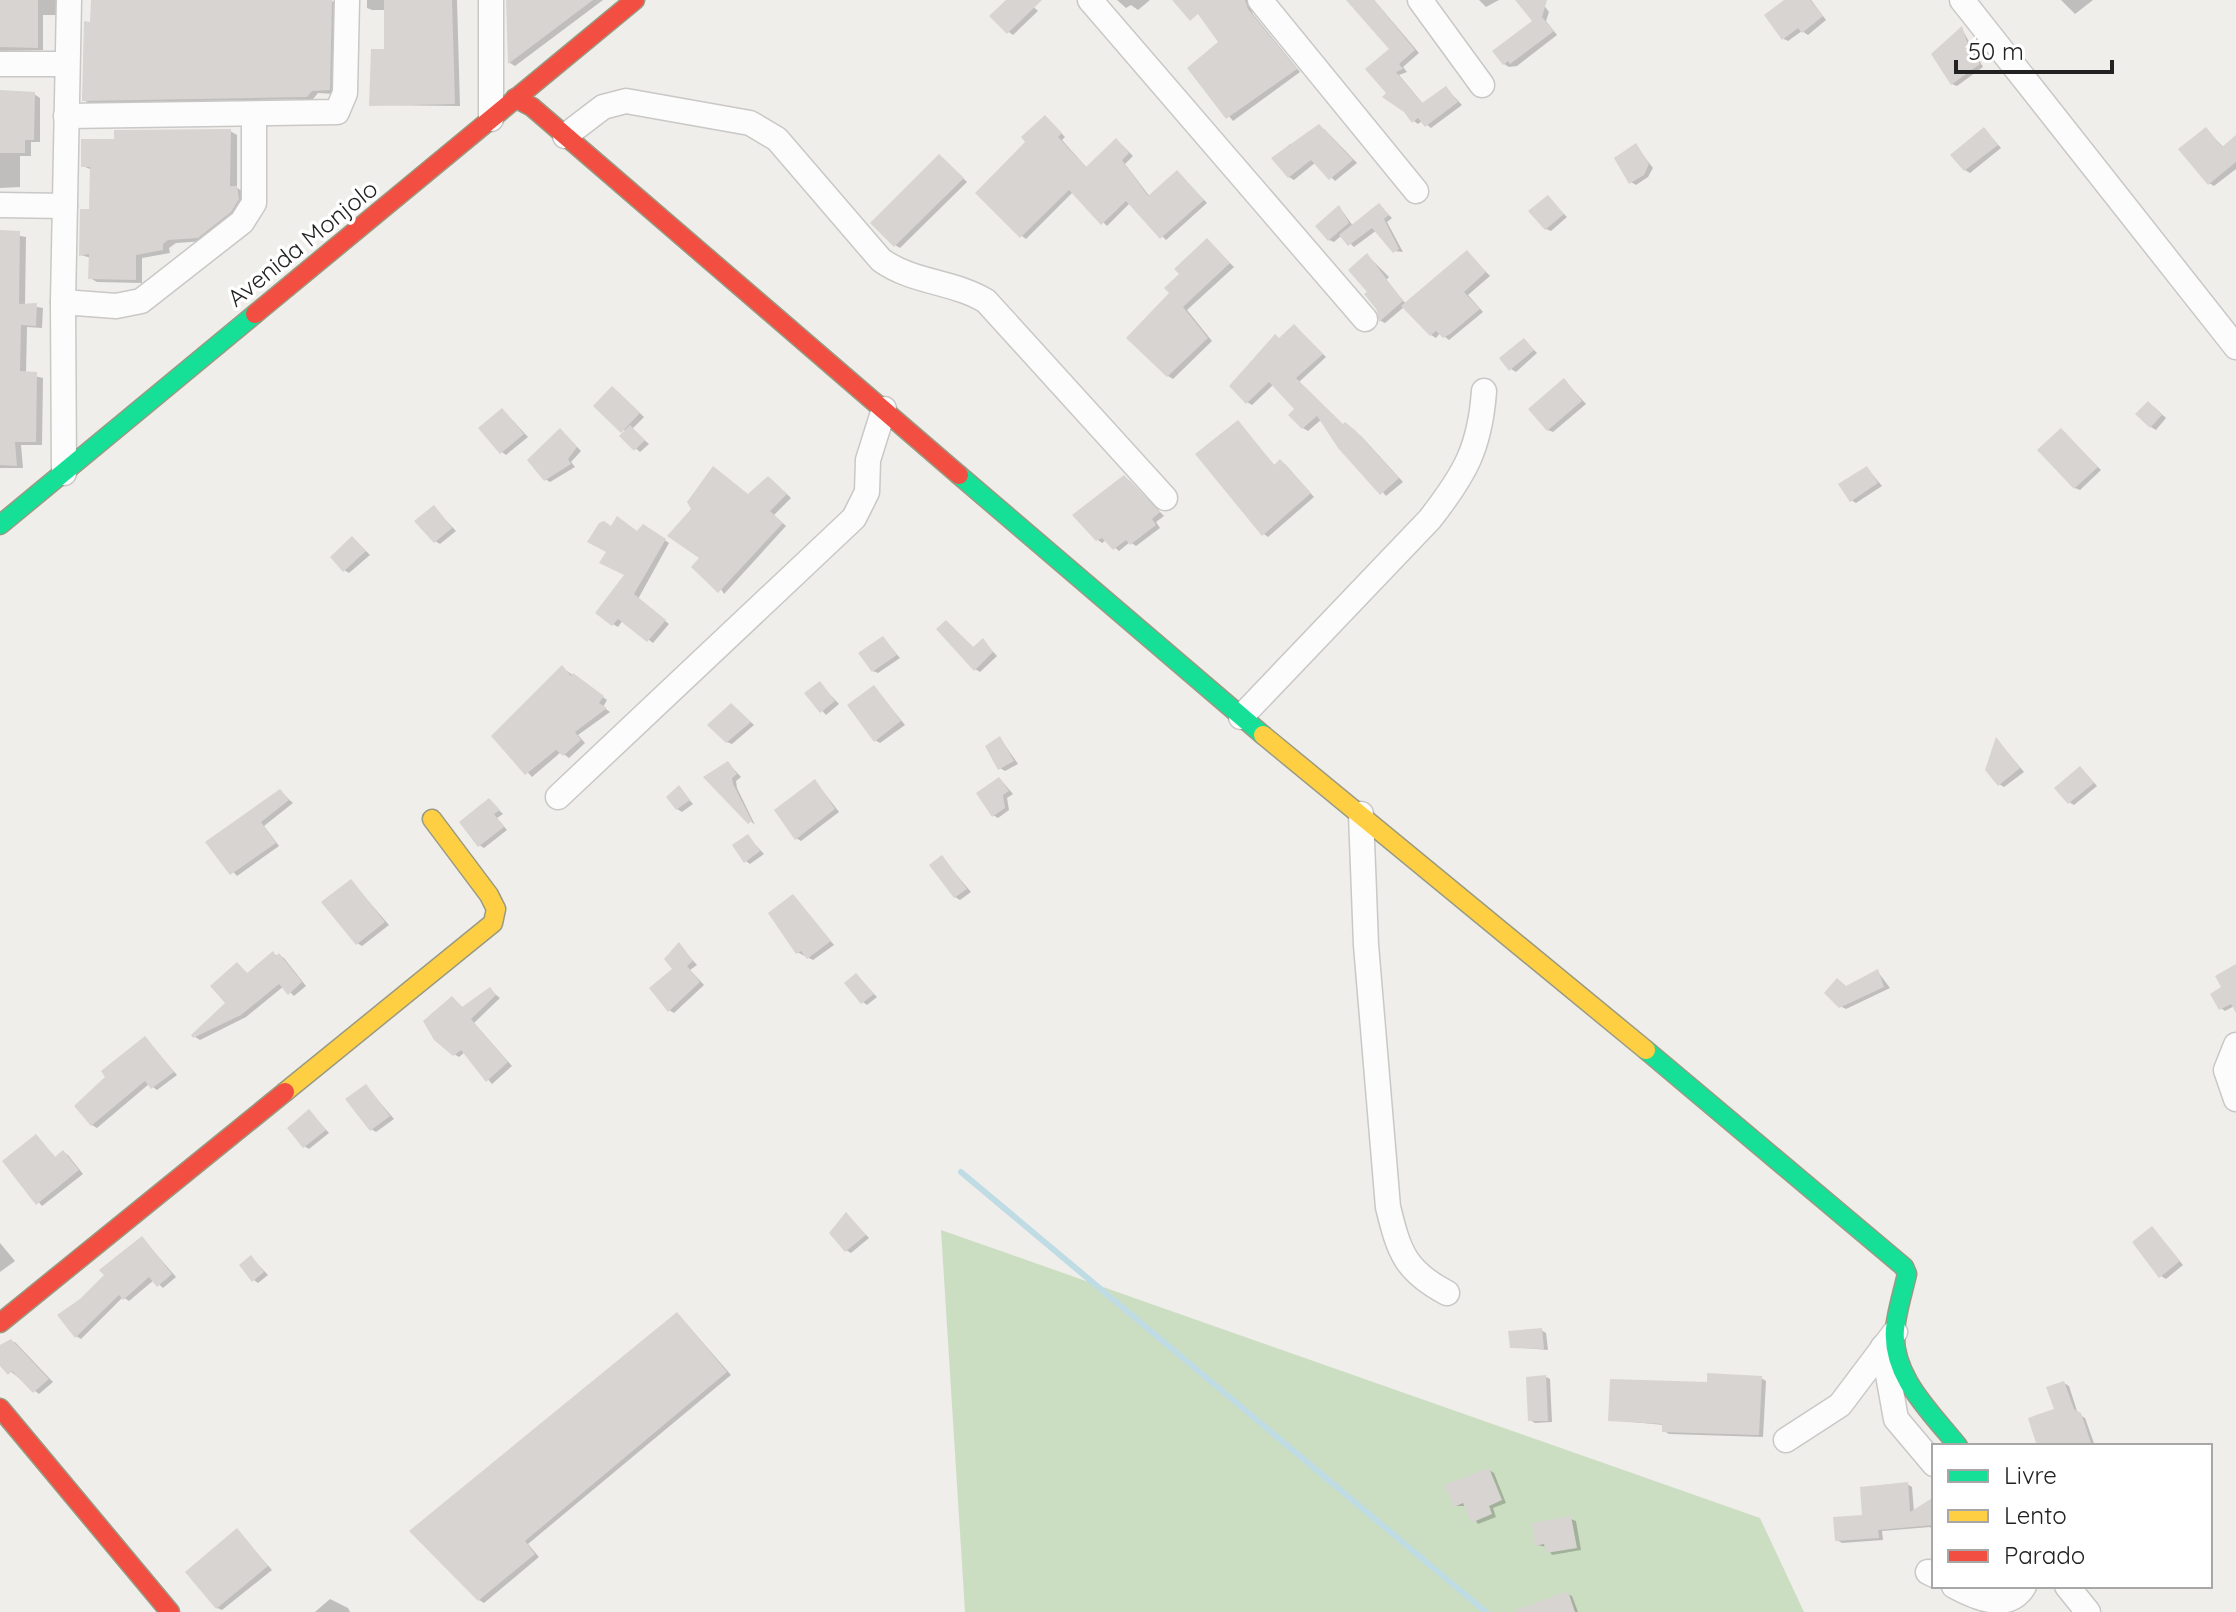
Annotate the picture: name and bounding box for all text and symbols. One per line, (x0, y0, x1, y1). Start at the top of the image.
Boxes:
scale bar (1956, 24, 2112, 74)
text: 50 m (1968, 36, 2024, 66)
street label: Avenida Monjolo (221, 173, 383, 313)
legend (1932, 1444, 2212, 1588)
text: Livre (2004, 1460, 2057, 1490)
text: Lento (2004, 1500, 2067, 1530)
text: Parado (2004, 1540, 2085, 1570)

